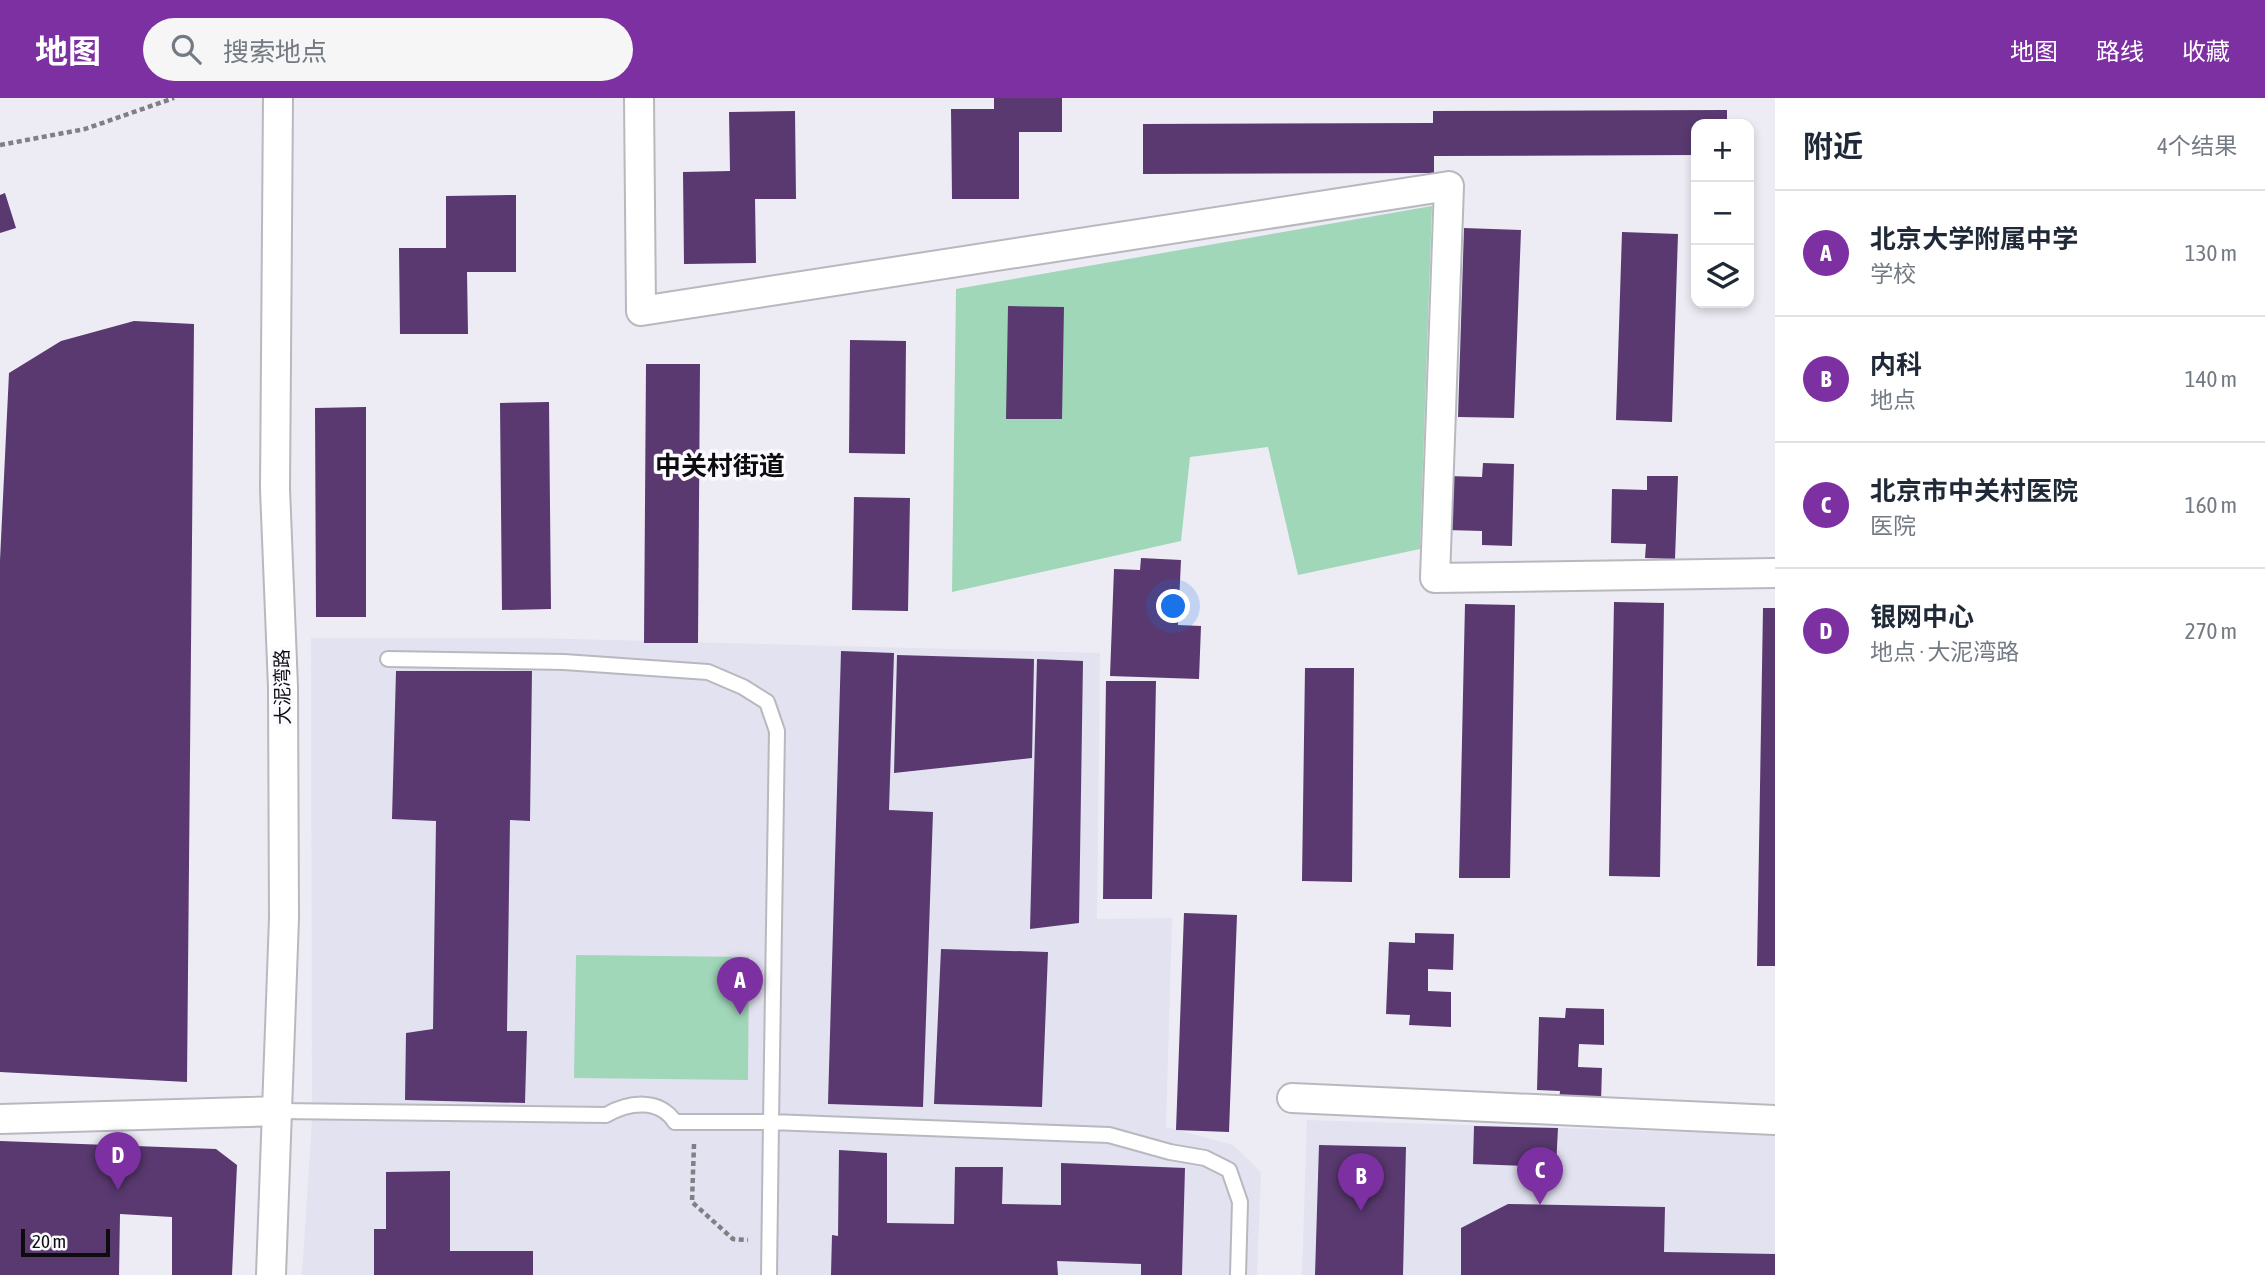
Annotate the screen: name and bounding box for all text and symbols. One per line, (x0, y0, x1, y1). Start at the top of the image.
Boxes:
search box (143, 18, 633, 81)
icon: search (167, 30, 205, 68)
text: 地图 (35, 32, 101, 70)
text: 搜索地点 (223, 37, 327, 67)
text: 地图 (2010, 38, 2058, 65)
text: 路线 (2096, 38, 2144, 65)
text: 收藏 (2182, 38, 2230, 65)
map controls (1691, 119, 1754, 308)
button: + (1691, 119, 1754, 182)
text: 附近 (1803, 129, 1863, 163)
text: 4个结果 (2157, 133, 2237, 159)
button: − (1691, 182, 1754, 245)
text: 北京大学附属中学 (1870, 224, 2078, 254)
text: A (1820, 240, 1832, 266)
text: 130 m (2185, 240, 2237, 266)
button: layers (1691, 245, 1754, 308)
text: 学校 (1870, 261, 1916, 287)
text: 内科 (1870, 350, 1922, 380)
text: B (1821, 366, 1831, 392)
text: 140 m (2185, 366, 2237, 392)
text: 地点 (1870, 387, 1916, 413)
district label: 中关村街道 (655, 451, 785, 481)
text: 北京市中关村医院 (1870, 476, 2078, 506)
text: C (1821, 492, 1831, 518)
text: 160 m (2185, 492, 2237, 518)
text: 医院 (1870, 513, 1916, 539)
your location (1156, 589, 1190, 623)
text: 银网中心 (1870, 602, 1974, 632)
text: D (1820, 618, 1832, 644)
text: 270 m (2185, 618, 2237, 644)
text: 地点 · 大泥湾路 (1870, 639, 2019, 665)
street label: 大泥湾路 (270, 649, 294, 725)
pin: A (717, 957, 763, 1015)
pin: D (95, 1132, 141, 1190)
pin: C (1517, 1147, 1563, 1205)
pin: B (1338, 1153, 1384, 1211)
scale bar (21, 1226, 110, 1258)
text: 20 m (32, 1230, 66, 1252)

